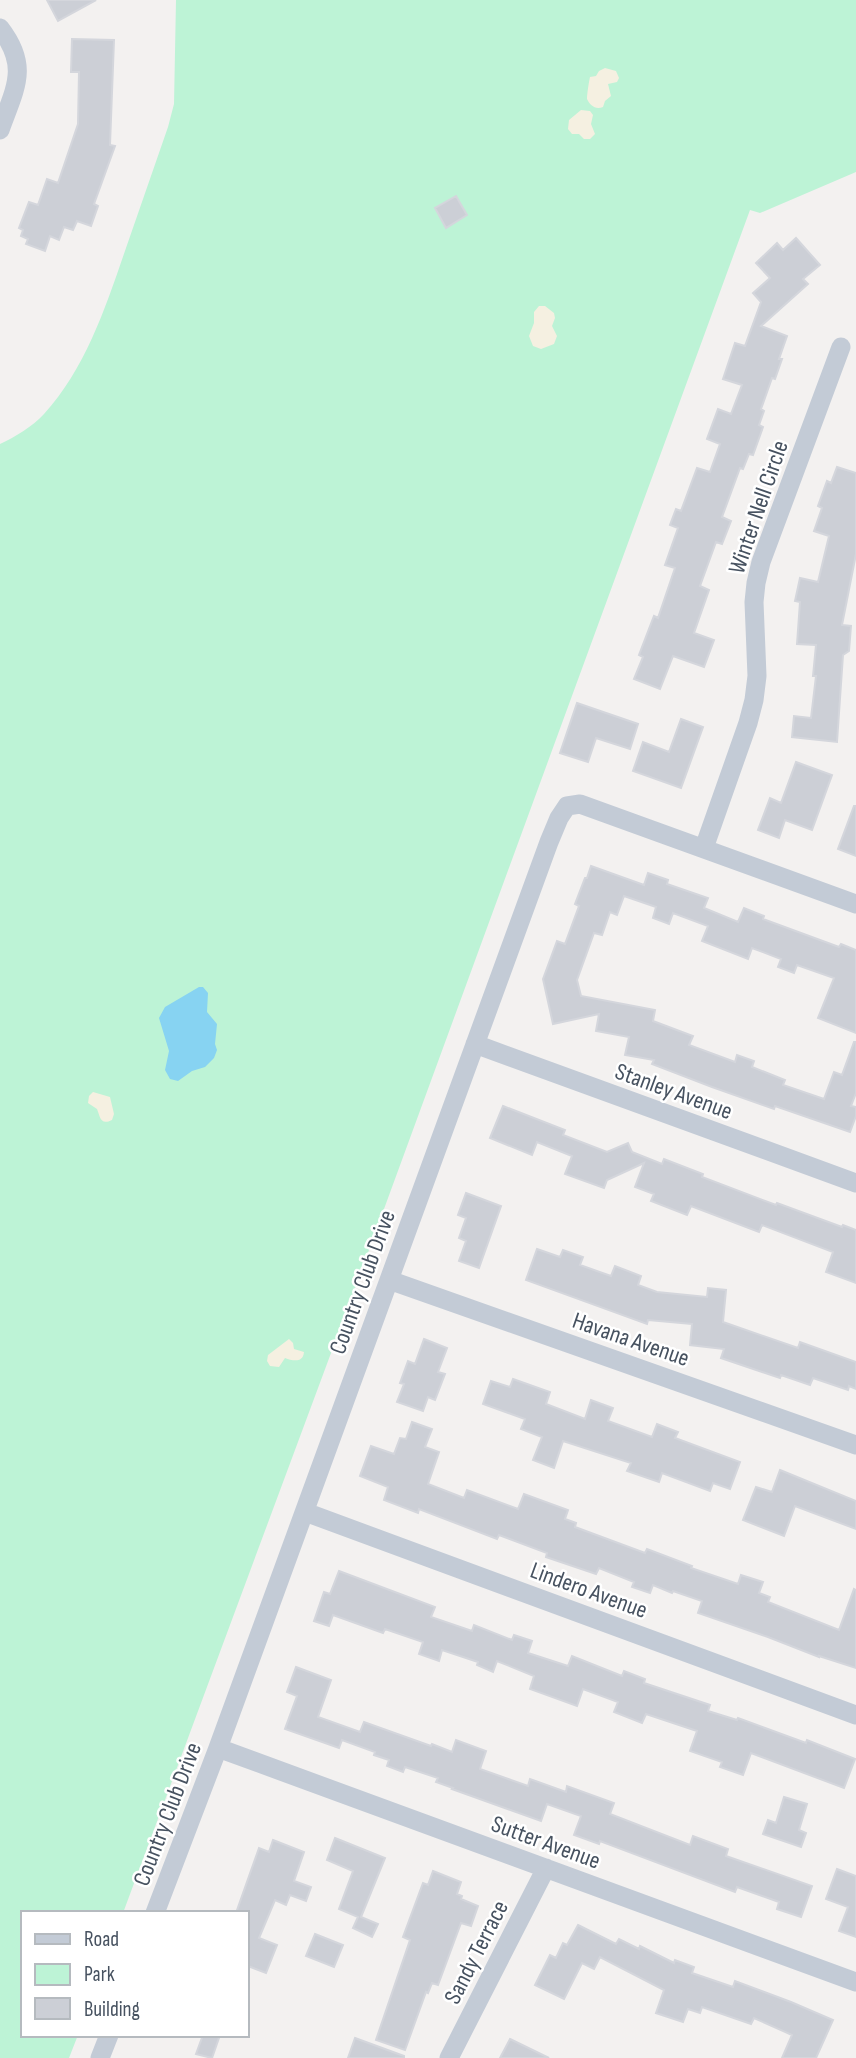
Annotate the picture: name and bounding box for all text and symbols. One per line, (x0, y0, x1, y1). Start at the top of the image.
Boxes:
street label: Winter Nell Circle (722, 437, 795, 578)
street label: Stanley Avenue (611, 1057, 736, 1126)
street label: Country Club Drive (323, 1206, 402, 1358)
street label: Havana Avenue (569, 1306, 693, 1373)
street label: Lindero Avenue (526, 1556, 651, 1625)
street label: Country Club Drive (127, 1738, 208, 1890)
street label: Sutter Avenue (487, 1809, 604, 1876)
street label: Sandy Terrace (438, 1896, 515, 2009)
legend (21, 1911, 248, 2037)
text: Road (84, 1927, 119, 1952)
text: Park (84, 1962, 115, 1987)
text: Building (84, 1997, 140, 2022)

